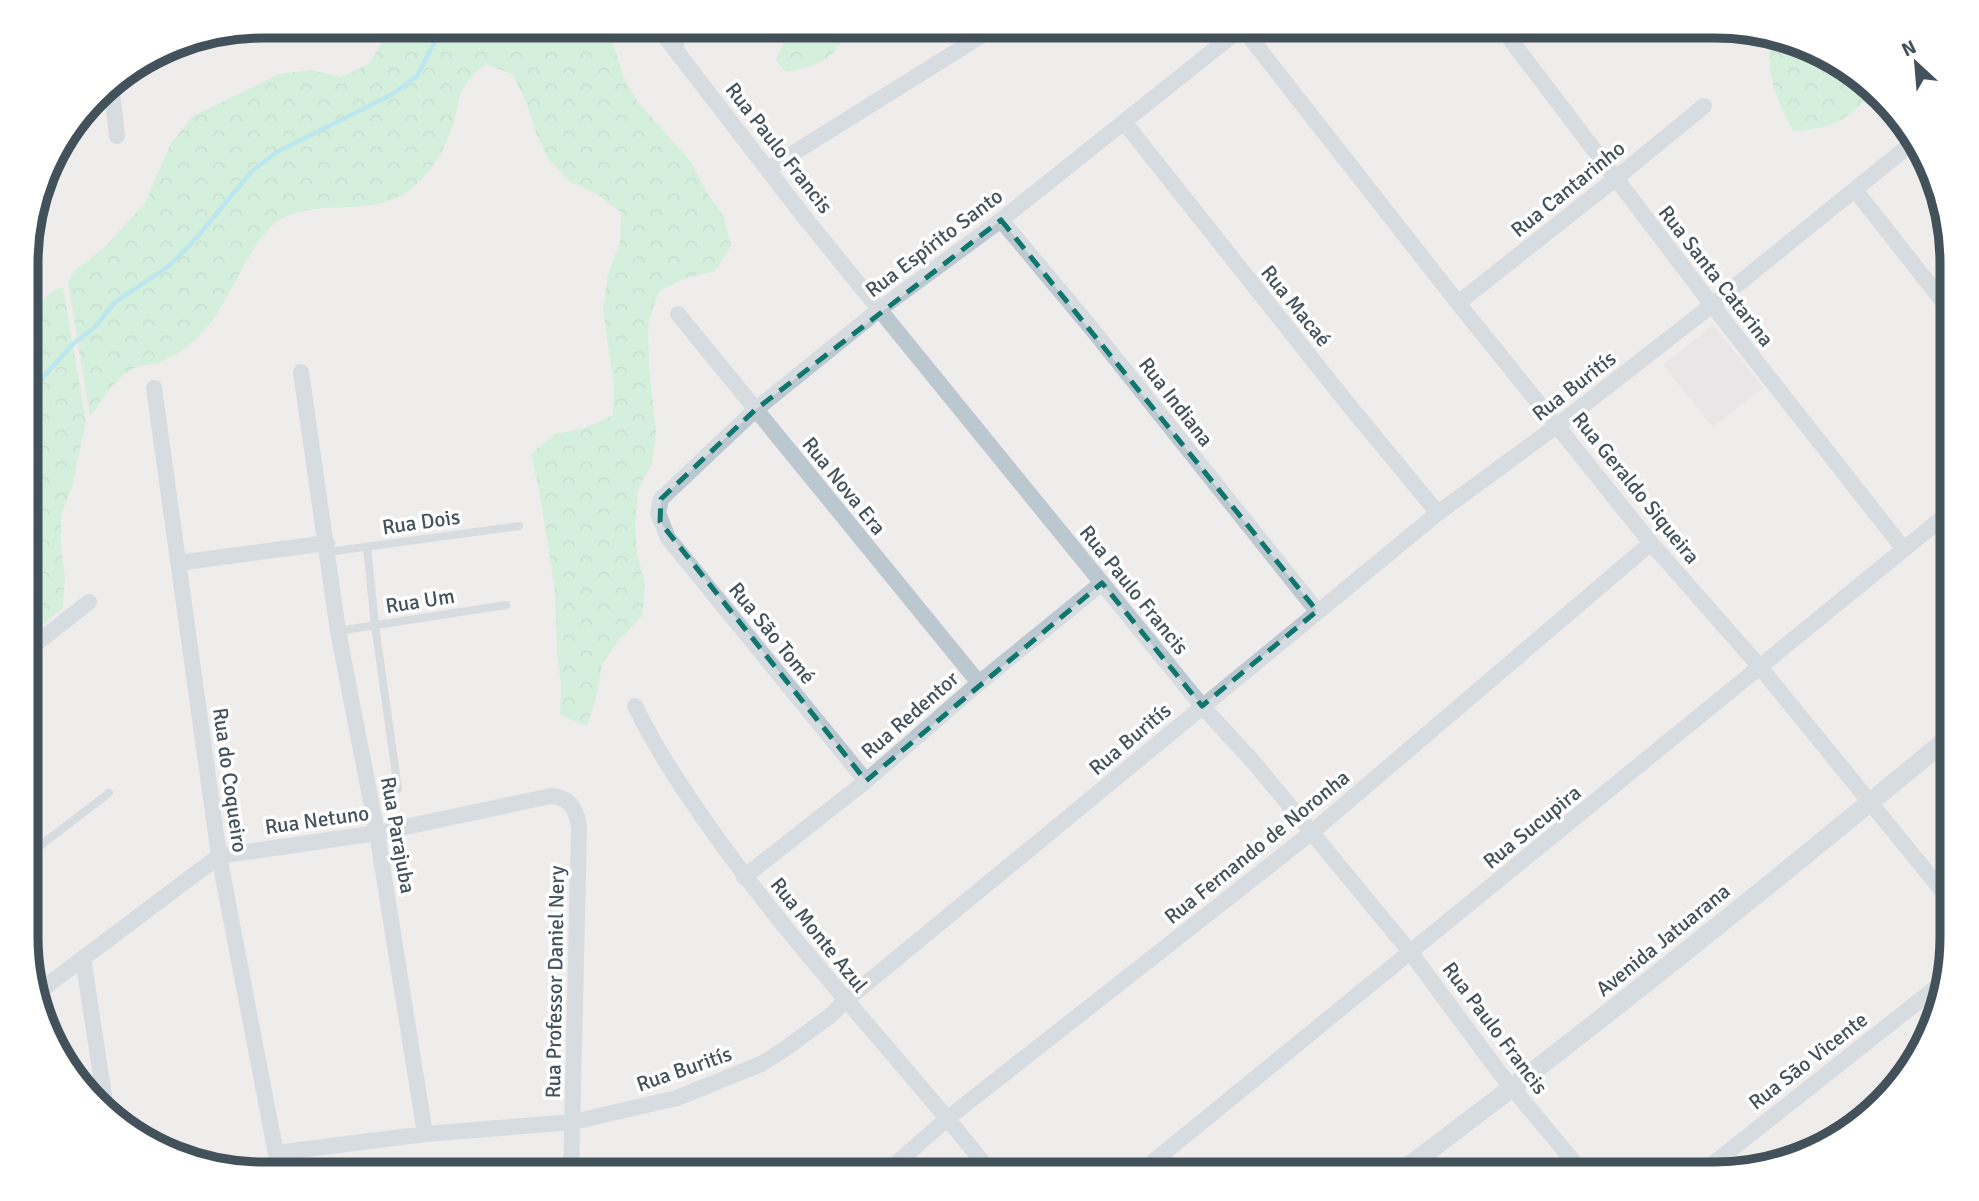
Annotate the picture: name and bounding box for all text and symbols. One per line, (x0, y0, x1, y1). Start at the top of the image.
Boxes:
north arrow (1881, 28, 1951, 98)
text: N (1898, 35, 1920, 62)
street label: Rua Paulo Francis (720, 77, 838, 219)
street label: Rua Cantarinho (1506, 135, 1630, 243)
street label: Rua Espírito Santo (860, 183, 1008, 303)
street label: Rua Santa Catarina (1653, 200, 1779, 352)
street label: Rua Macaé (1255, 260, 1337, 352)
street label: Rua Buritís (1527, 345, 1621, 427)
street label: Rua Indiana (1133, 352, 1219, 452)
street label: Rua Geraldo Siqueira (1567, 407, 1705, 569)
street label: Rua Nova Era (797, 432, 891, 540)
street label: Rua Dois (380, 504, 462, 540)
street label: Rua Paulo Francis (1074, 520, 1194, 660)
street label: Rua São Tomé (723, 577, 821, 689)
street label: Rua Um (384, 583, 456, 619)
street label: Rua Redentor (856, 665, 964, 764)
street label: Rua Buritís (1084, 697, 1176, 781)
street label: Rua do Coqueiro (207, 706, 253, 854)
street label: Rua Fernando de Noronha (1159, 764, 1355, 930)
street label: Rua Parajuba (375, 774, 421, 896)
street label: Rua Sucupira (1478, 780, 1586, 874)
street label: Rua Netuno (263, 800, 371, 840)
street label: Rua Professor Daniel Nery (540, 865, 570, 1099)
street label: Rua Monte Azul (765, 872, 873, 998)
street label: Avenida Jatuarana (1591, 878, 1735, 1002)
street label: Rua Paulo Francis (1437, 957, 1553, 1099)
street label: Rua São Vicente (1743, 1006, 1873, 1116)
street label: Rua Buritís (633, 1041, 735, 1097)

